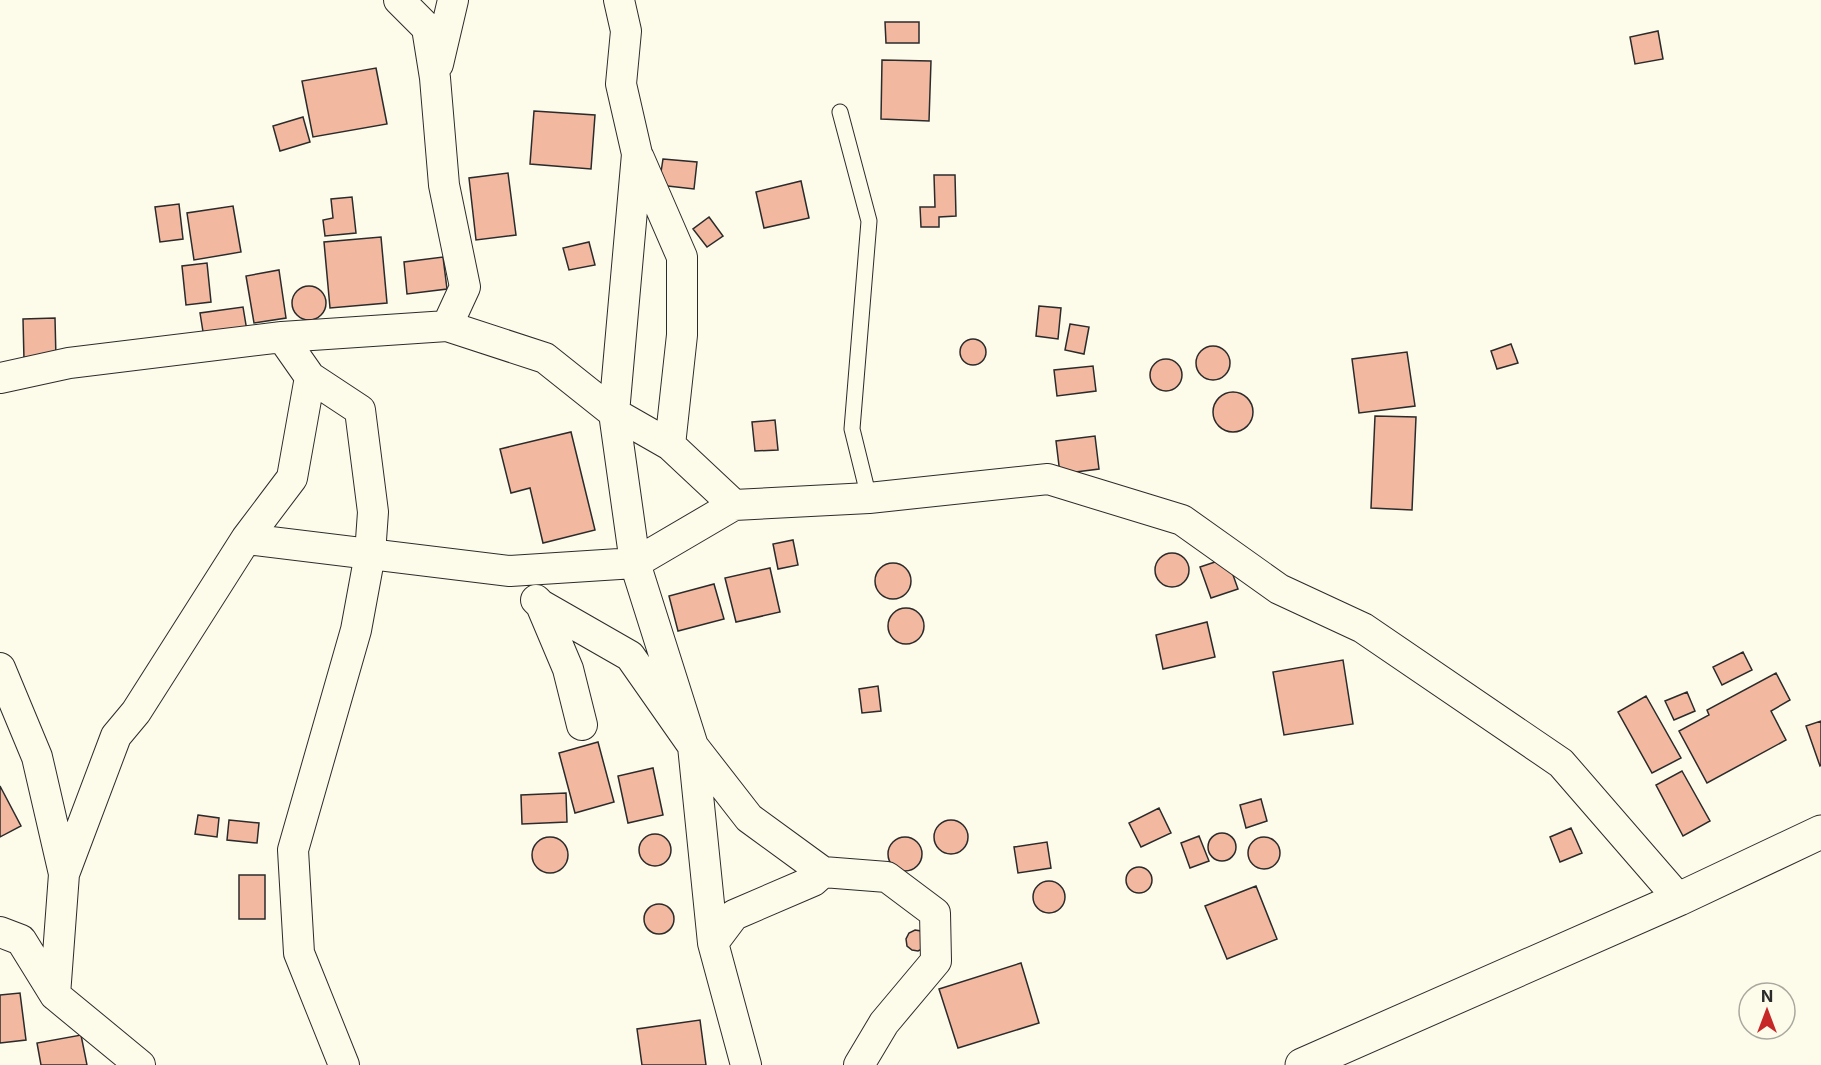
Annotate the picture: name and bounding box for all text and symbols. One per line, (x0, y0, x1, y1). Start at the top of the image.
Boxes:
north arrow (1737, 981, 1797, 1041)
text: N (1761, 986, 1773, 1006)

